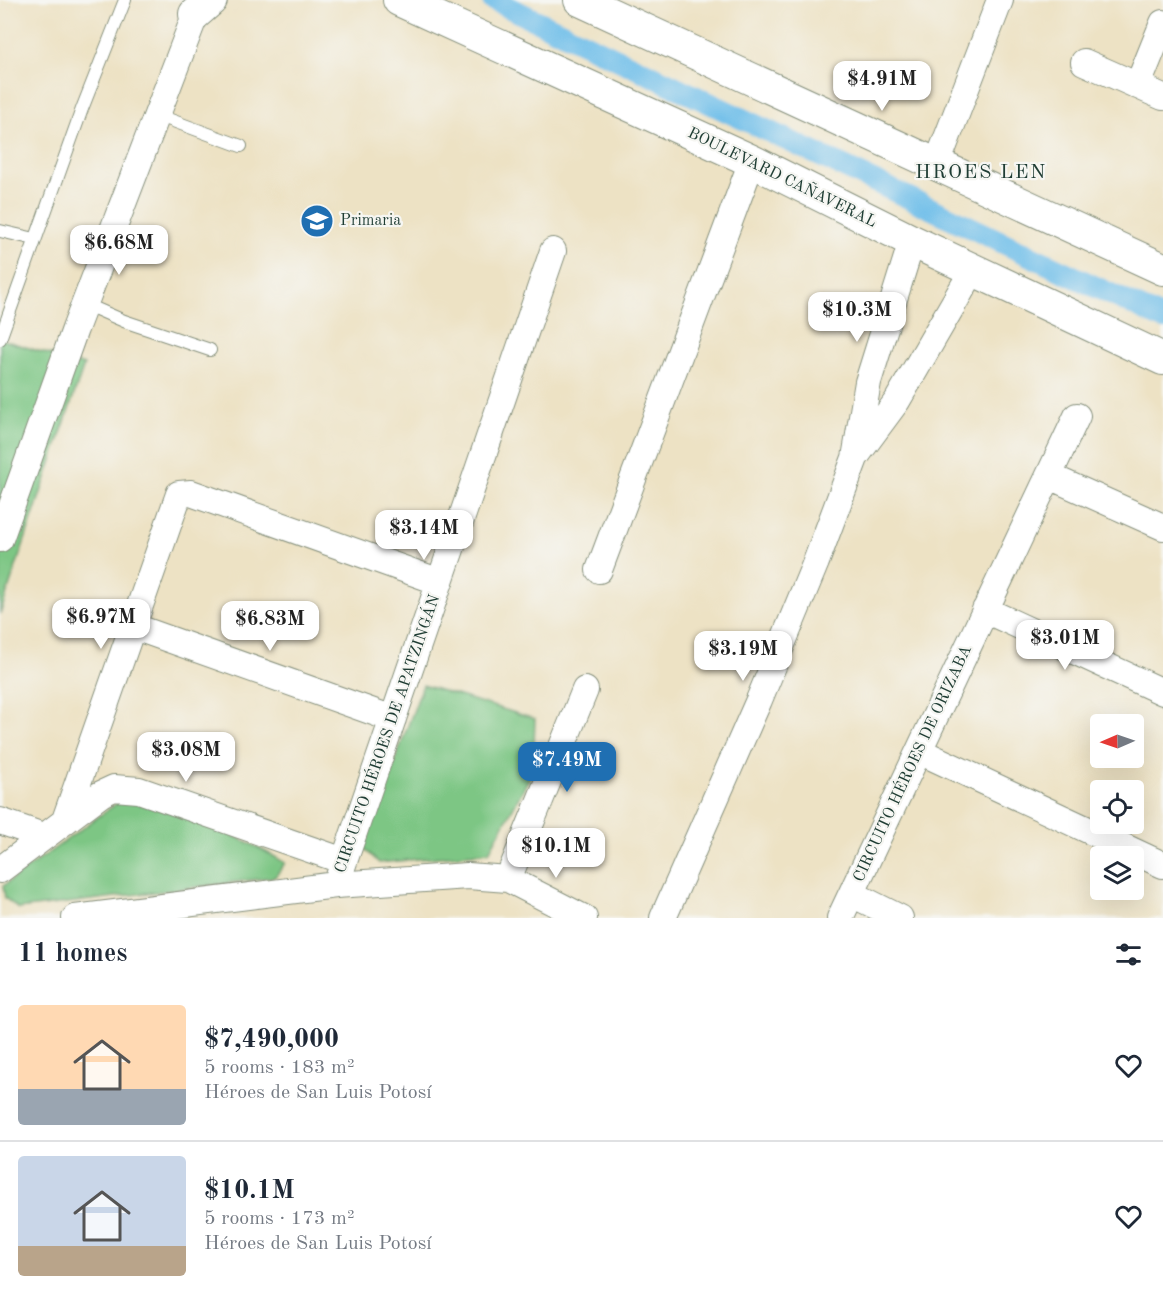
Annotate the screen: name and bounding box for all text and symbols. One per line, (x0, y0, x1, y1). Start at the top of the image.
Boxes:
pin: $4.91M (833, 61, 931, 112)
text: $4.91M (847, 70, 917, 90)
street label: BOULEVARD CAÑAVERAL (685, 121, 881, 231)
district label: HROES LEN (915, 163, 1047, 183)
school or university icon: Primaria (299, 203, 335, 239)
place label: Primaria (340, 213, 401, 229)
pin: $6.68M (70, 225, 168, 276)
text: $6.68M (84, 234, 154, 254)
pin: $10.3M (808, 292, 906, 343)
text: $10.3M (822, 301, 892, 321)
pin: $3.14M (375, 510, 473, 561)
text: $3.14M (389, 519, 459, 539)
street label: CIRCUITO HÉROES DE APATZINGÁN (329, 591, 443, 875)
pin: $6.97M (52, 599, 150, 650)
pin: $6.83M (221, 601, 319, 652)
text: $6.97M (66, 608, 136, 628)
text: $6.83M (235, 610, 305, 630)
pin: $3.01M (1016, 620, 1114, 671)
text: $3.01M (1030, 629, 1100, 649)
pin: $3.19M (694, 631, 792, 682)
text: $3.19M (708, 640, 778, 660)
street label: CIRCUITO HÉROES DE ORIZABA (847, 642, 975, 885)
north arrow (1090, 714, 1144, 768)
map controls (1090, 714, 1144, 900)
pin: $3.08M (137, 732, 235, 783)
text: $3.08M (151, 741, 221, 761)
pin: $7.49M (518, 742, 616, 793)
text: $7.49M (532, 751, 602, 771)
button: locate (1090, 780, 1144, 834)
pin: $10.1M (507, 828, 605, 879)
text: $10.1M (521, 837, 591, 857)
button: layers (1090, 846, 1144, 900)
icon: filters (1112, 938, 1145, 971)
text: 11 homes (18, 941, 127, 967)
text: $7,490,000 (204, 1027, 339, 1053)
icon: home (66, 1029, 138, 1101)
icon: heart (1112, 1049, 1145, 1082)
text: 5 rooms · 183 m² (204, 1058, 354, 1078)
text: Héroes de San Luis Potosí (204, 1083, 432, 1103)
text: $10.1M (204, 1178, 295, 1204)
icon: home (66, 1180, 138, 1252)
icon: heart (1112, 1200, 1145, 1233)
text: 5 rooms · 173 m² (204, 1209, 354, 1229)
text: Héroes de San Luis Potosí (204, 1234, 432, 1254)

